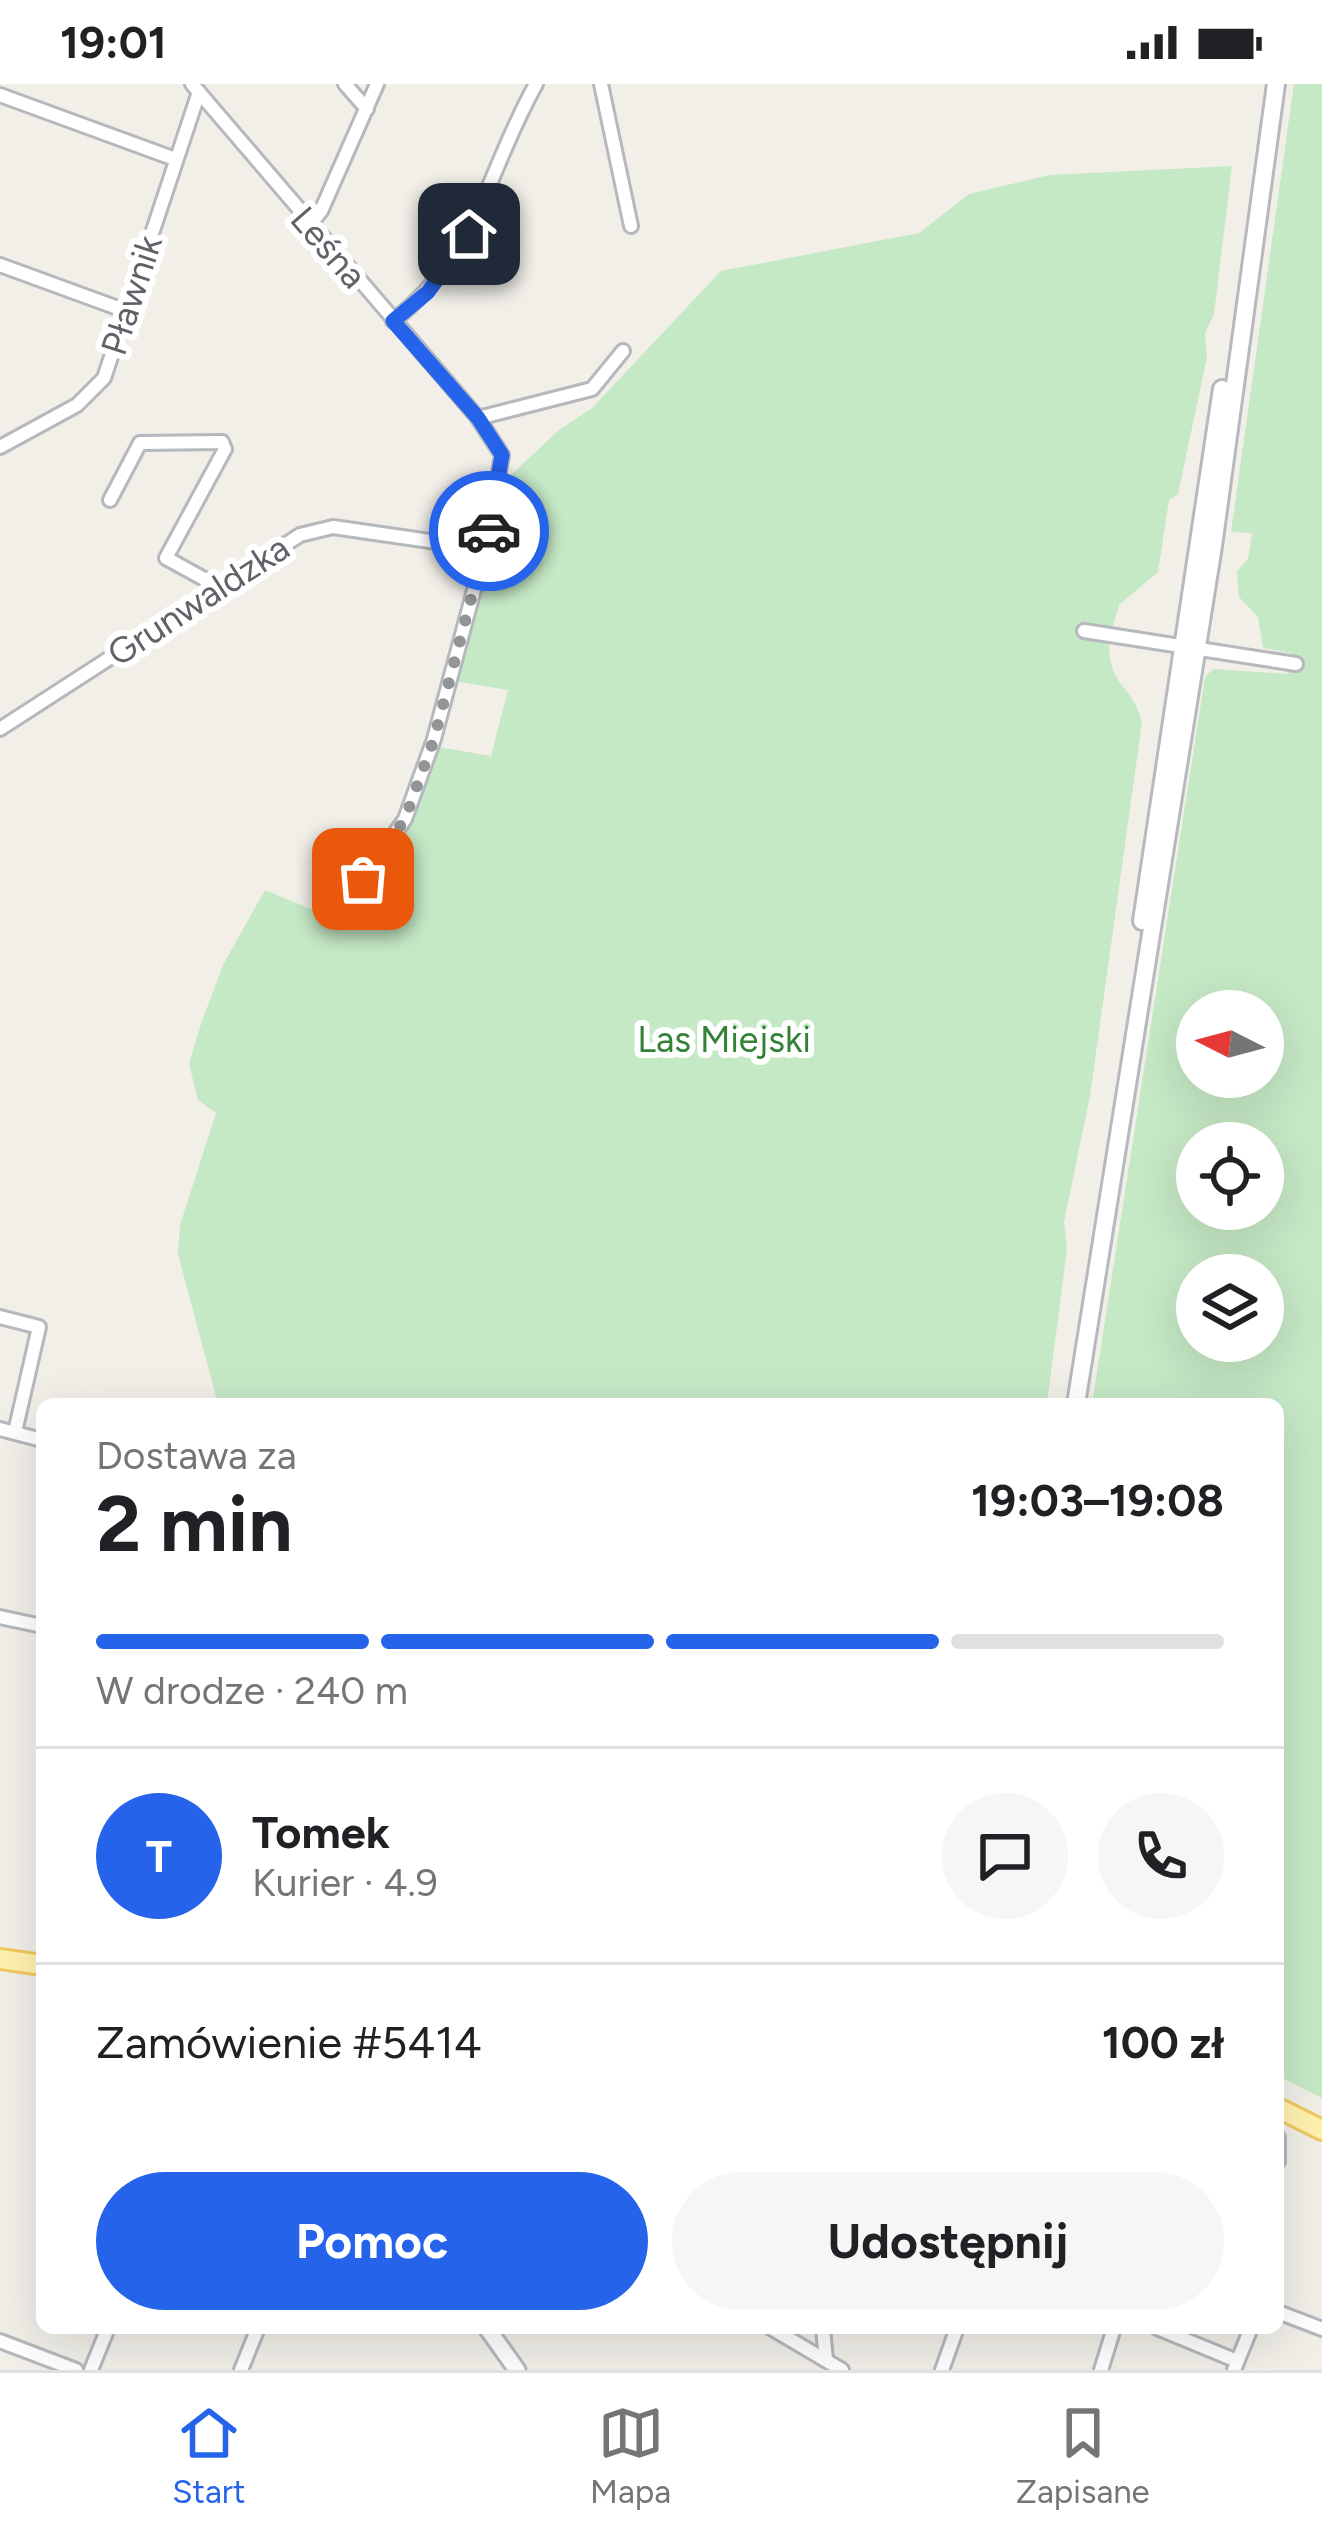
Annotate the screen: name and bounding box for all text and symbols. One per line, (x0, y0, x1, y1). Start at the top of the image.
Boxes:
text: 19:01 (60, 15, 167, 69)
pin (418, 183, 520, 285)
street label: Leśna (282, 198, 376, 297)
icon: home (436, 201, 502, 267)
street label: Pławnik (92, 229, 171, 360)
courier (429, 471, 549, 591)
icon: car (456, 498, 522, 564)
street label: Grunwaldzka (99, 526, 297, 675)
pin (312, 828, 414, 930)
icon: bag (330, 846, 396, 912)
north arrow (1176, 990, 1284, 1098)
map controls (1176, 990, 1284, 1362)
park label: Las Miejski (637, 1018, 811, 1061)
button: locate (1176, 1122, 1284, 1230)
button: layers (1176, 1254, 1284, 1362)
text: Dostawa za (96, 1432, 297, 1479)
text: 19:03–19:08 (971, 1473, 1224, 1527)
text: 2 min (96, 1477, 292, 1571)
text: W drodze · 240 m (96, 1667, 408, 1714)
button: chat (942, 1793, 1068, 1919)
button: phone (1098, 1793, 1224, 1919)
text: Tomek (252, 1805, 390, 1859)
text: T (146, 1829, 172, 1883)
text: Kurier · 4.9 (252, 1859, 438, 1906)
text: Zamówienie #5414 (96, 2015, 482, 2069)
text: 100 zł (1102, 2015, 1224, 2069)
button: Pomoc (96, 2172, 648, 2310)
button: Udostępnij (672, 2172, 1224, 2310)
tab: Start (172, 2400, 245, 2511)
tab: Mapa (590, 2400, 671, 2511)
tab: Zapisane (1016, 2400, 1150, 2511)

